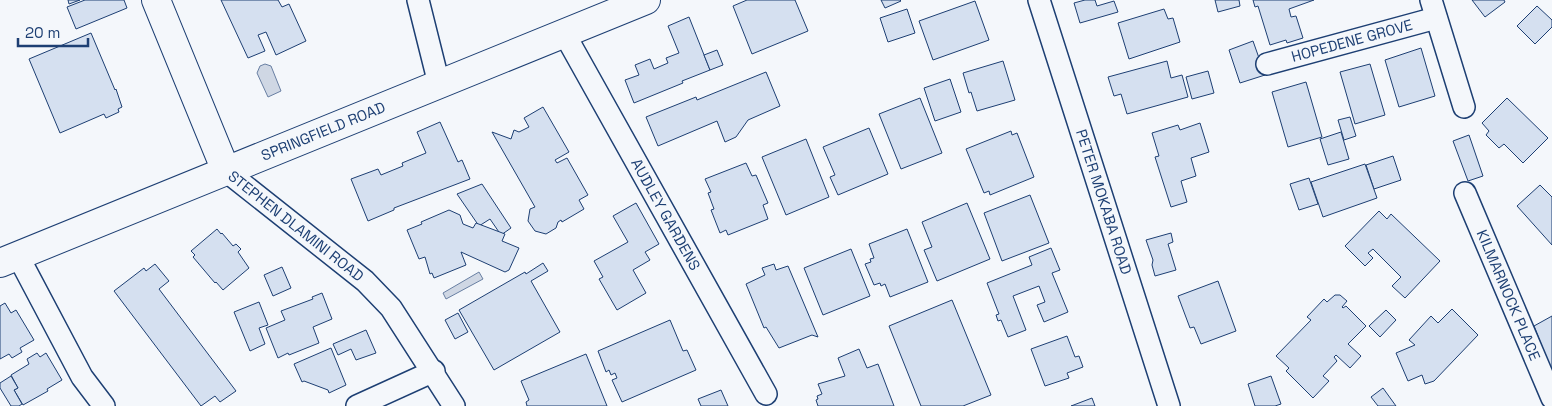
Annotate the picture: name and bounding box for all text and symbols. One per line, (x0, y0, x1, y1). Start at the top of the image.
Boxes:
scale bar (18, 15, 88, 47)
street label: HOPEDENE GROVE (1289, 15, 1415, 66)
text: 20 m (25, 23, 60, 42)
street label: SPRINGFIELD ROAD (258, 97, 388, 165)
street label: PETER MOKABA ROAD (1072, 127, 1136, 277)
street label: AUDLEY GARDENS (627, 155, 705, 273)
street label: STEPHEN DLAMINI ROAD (224, 166, 368, 285)
street label: KILMARNOCK PLACE (1473, 227, 1545, 363)

